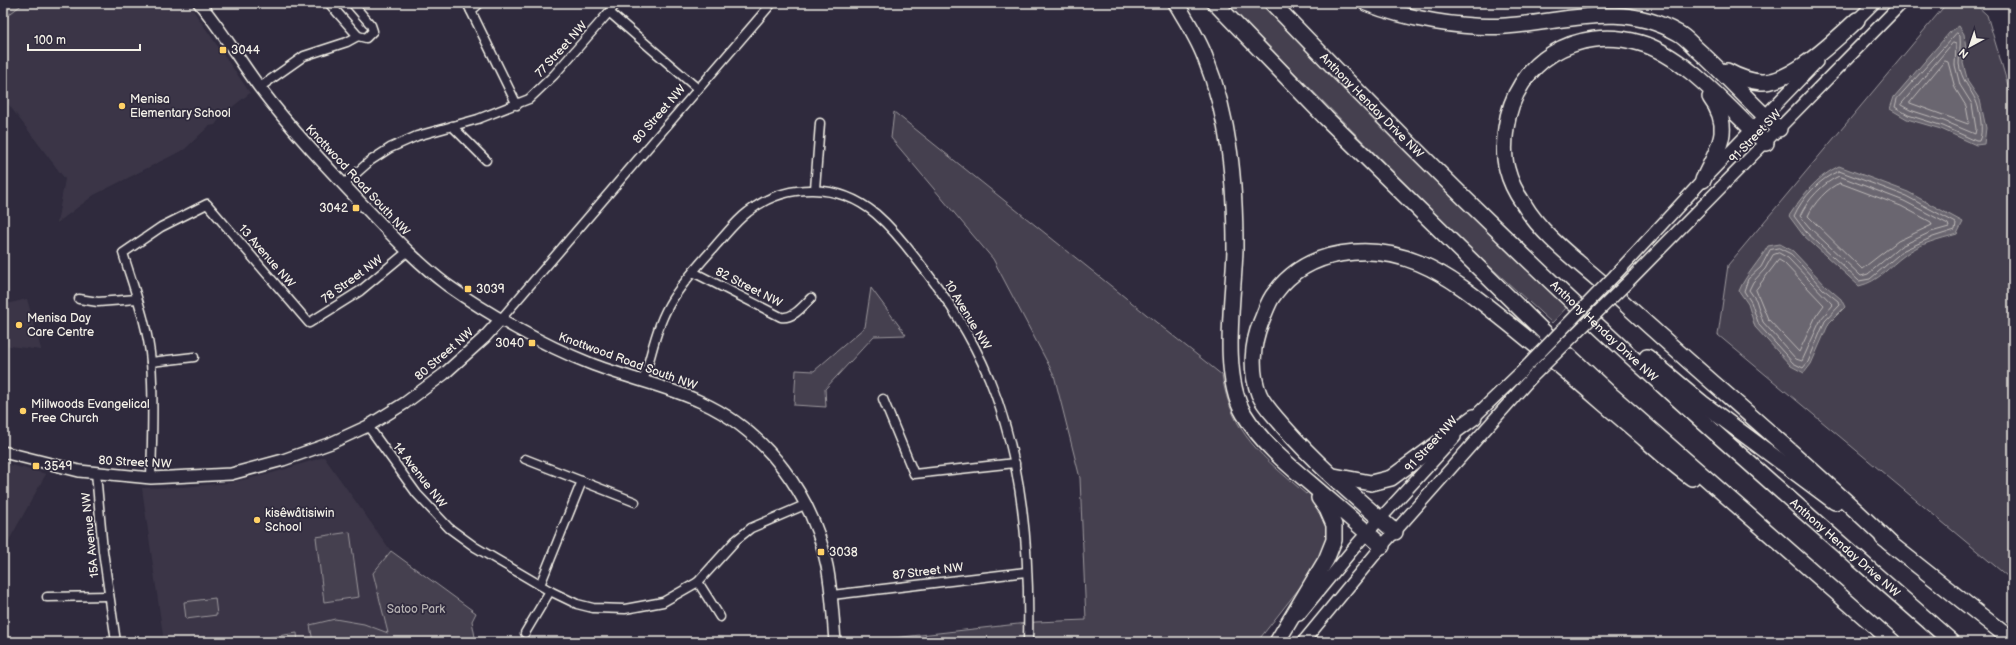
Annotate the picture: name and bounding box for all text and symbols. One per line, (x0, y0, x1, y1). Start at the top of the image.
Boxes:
street label: 77 Street NW (532, 18, 591, 80)
scale bar (28, 26, 140, 52)
north arrow (1950, 26, 1990, 66)
text: 100 m (34, 33, 66, 48)
place label: 3044 (231, 43, 261, 58)
marker: 3044 (218, 45, 228, 55)
text: N (1957, 46, 1971, 61)
street label: Anthony Henday Drive NW (1316, 50, 1427, 162)
street label: 80 Street NW (630, 82, 689, 147)
place label: Menisa Elementary School (130, 92, 231, 121)
marker: Menisa Elementary School (117, 101, 127, 111)
street label: 91 Street SW (1726, 106, 1785, 166)
street label: Knottwood Road South NW (302, 122, 413, 239)
place label: 3042 (319, 201, 348, 216)
marker: 3042 (351, 203, 361, 213)
street label: 13 Avenue NW (235, 222, 298, 291)
street label: 78 Street NW (319, 252, 386, 307)
street label: 82 Street NW (713, 264, 785, 311)
street label: 10 Avenue NW (941, 278, 994, 353)
street label: Anthony Henday Drive NW (1547, 278, 1661, 385)
place label: 3039 (476, 282, 505, 297)
marker: 3039 (463, 284, 473, 294)
place label: Menisa Day Care Centre (27, 311, 94, 340)
marker: Menisa Day Care Centre (14, 320, 24, 330)
street label: 80 Street NW (412, 325, 477, 384)
street label: Knottwood Road South NW (556, 329, 699, 394)
place label: 3040 (495, 336, 524, 351)
marker: 3040 (527, 338, 537, 348)
place label: Millwoods Evangelical Free Church (31, 397, 150, 426)
marker: Millwoods Evangelical Free Church (18, 406, 28, 416)
street label: 91 Street NW (1402, 413, 1461, 475)
street label: 14 Avenue NW (389, 440, 450, 511)
street label: 80 Street NW (98, 453, 172, 472)
place label: 3549 (44, 459, 73, 474)
marker: 3549 (31, 461, 41, 471)
street label: 15A Avenue NW (79, 491, 102, 578)
street label: Anthony Henday Drive NW (1787, 496, 1903, 601)
place label: kisêwâtisiwin School (265, 506, 335, 535)
marker: kisêwâtisiwin School (252, 515, 262, 525)
place label: 3038 (829, 545, 858, 560)
marker: 3038 (816, 547, 826, 557)
street label: 87 Street NW (892, 560, 964, 583)
park label: Satoo Park (387, 602, 445, 617)

